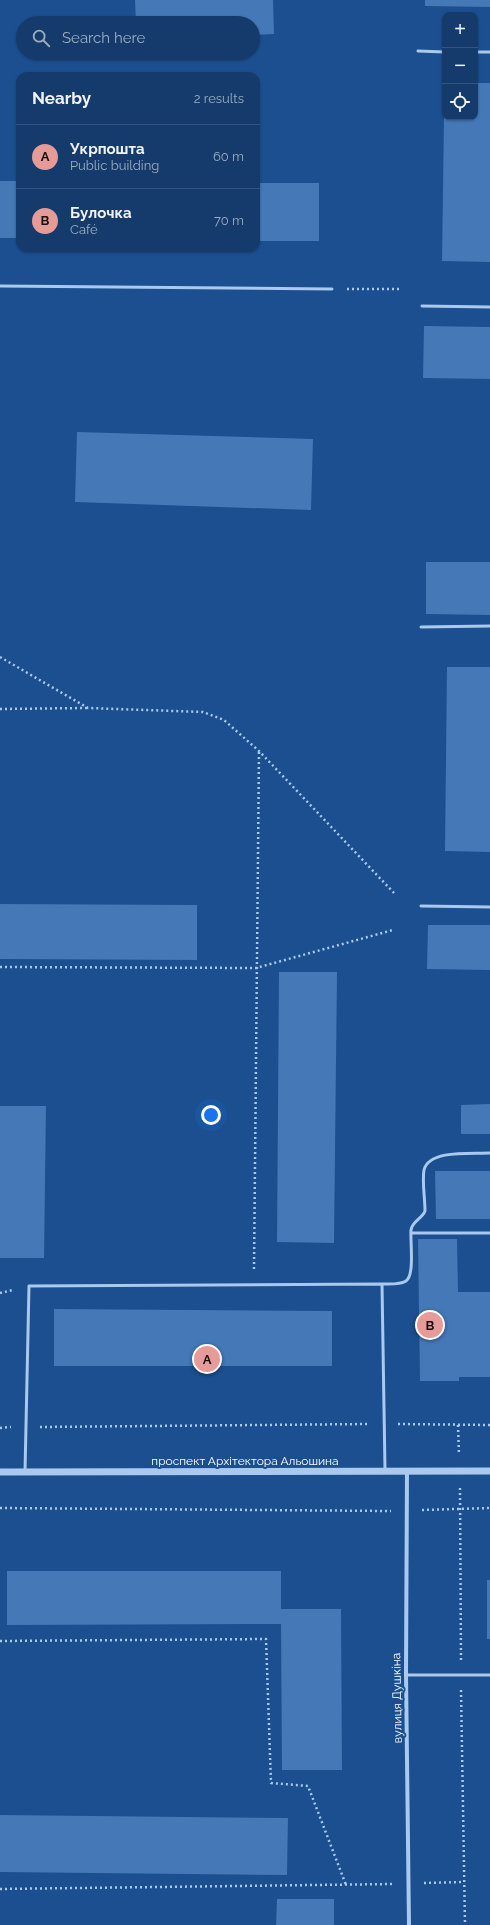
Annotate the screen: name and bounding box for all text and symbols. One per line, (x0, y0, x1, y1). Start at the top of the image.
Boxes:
map controls (442, 12, 478, 120)
button: + (442, 12, 478, 48)
search box (16, 16, 260, 60)
icon: search (30, 27, 52, 49)
text: Search here (62, 29, 145, 47)
button: − (442, 48, 478, 84)
button: locate (442, 84, 478, 120)
text: Nearby (32, 88, 91, 108)
text: 2 results (194, 91, 244, 106)
text: Укрпошта (70, 140, 145, 158)
text: A (41, 149, 49, 164)
text: 60 m (213, 149, 244, 164)
text: Public building (70, 158, 159, 173)
text: Булочка (70, 204, 132, 222)
text: B (41, 213, 49, 228)
text: 70 m (214, 213, 244, 228)
text: Café (70, 222, 98, 237)
your location (201, 1105, 221, 1125)
pin: B (417, 1310, 443, 1340)
pin: A (194, 1344, 220, 1374)
street label: проспект Архітектора Альошина (151, 1454, 339, 1468)
street label: вулиця Душкіна (389, 1653, 405, 1743)

